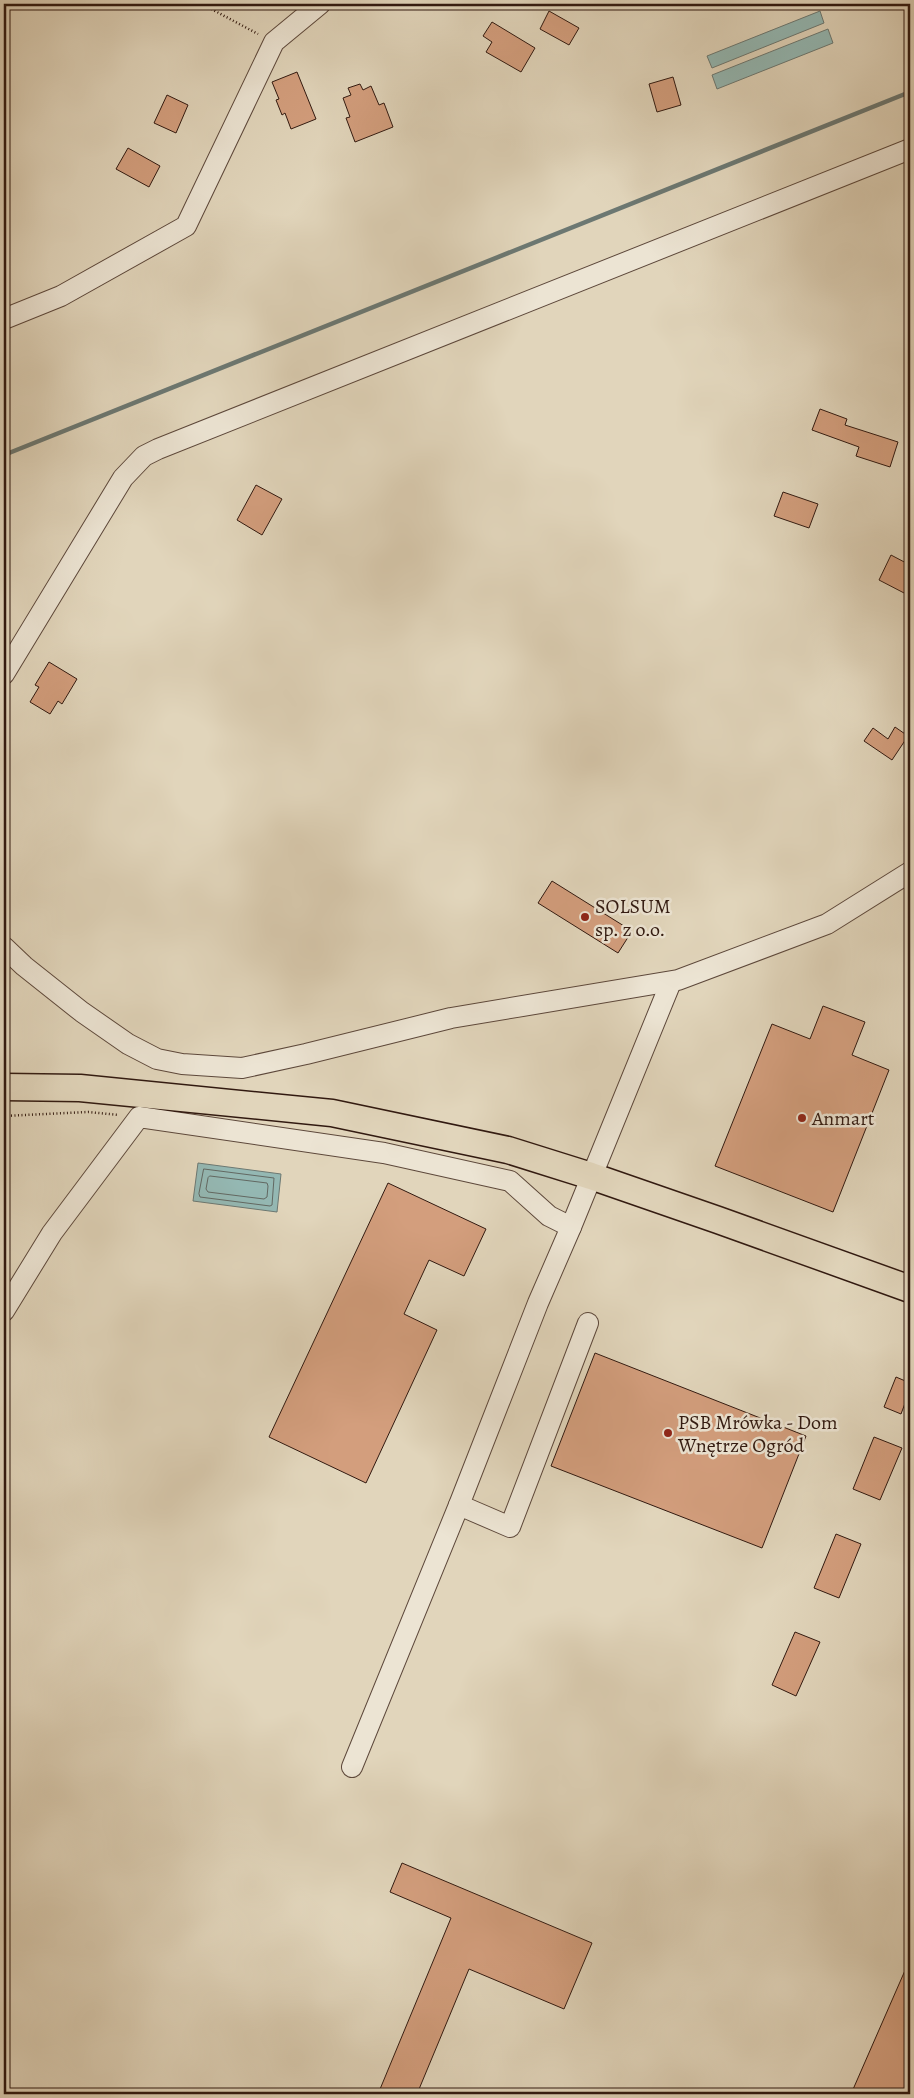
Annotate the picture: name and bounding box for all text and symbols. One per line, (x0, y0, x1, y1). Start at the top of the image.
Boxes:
place label: SOLSUM sp. z o.o. (595, 893, 671, 943)
marker: SOLSUM sp. z o.o. (579, 911, 591, 923)
place label: Anmart (811, 1105, 875, 1132)
marker: Anmart (796, 1112, 808, 1124)
place label: PSB Mrówka - Dom Wnętrze Ogród (677, 1409, 838, 1459)
marker: PSB Mrówka - Dom Wnętrze Ogród (662, 1427, 674, 1439)

